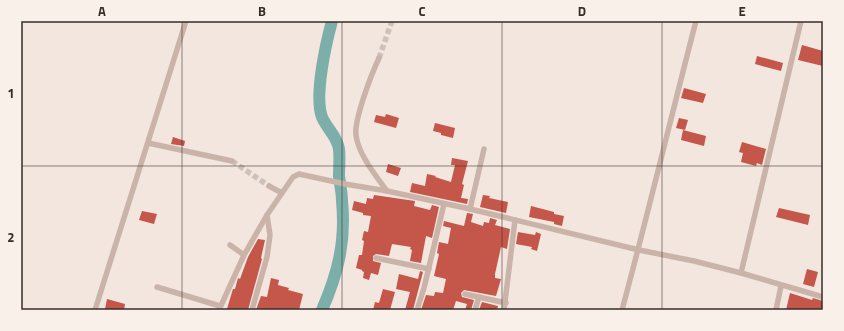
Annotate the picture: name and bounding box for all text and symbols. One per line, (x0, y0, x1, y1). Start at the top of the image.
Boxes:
text: A (98, 1, 106, 21)
text: B (258, 1, 266, 21)
text: C (418, 1, 426, 21)
text: D (578, 1, 586, 21)
text: E (738, 1, 746, 21)
text: 1 (7, 83, 15, 103)
text: 2 (7, 227, 15, 247)

